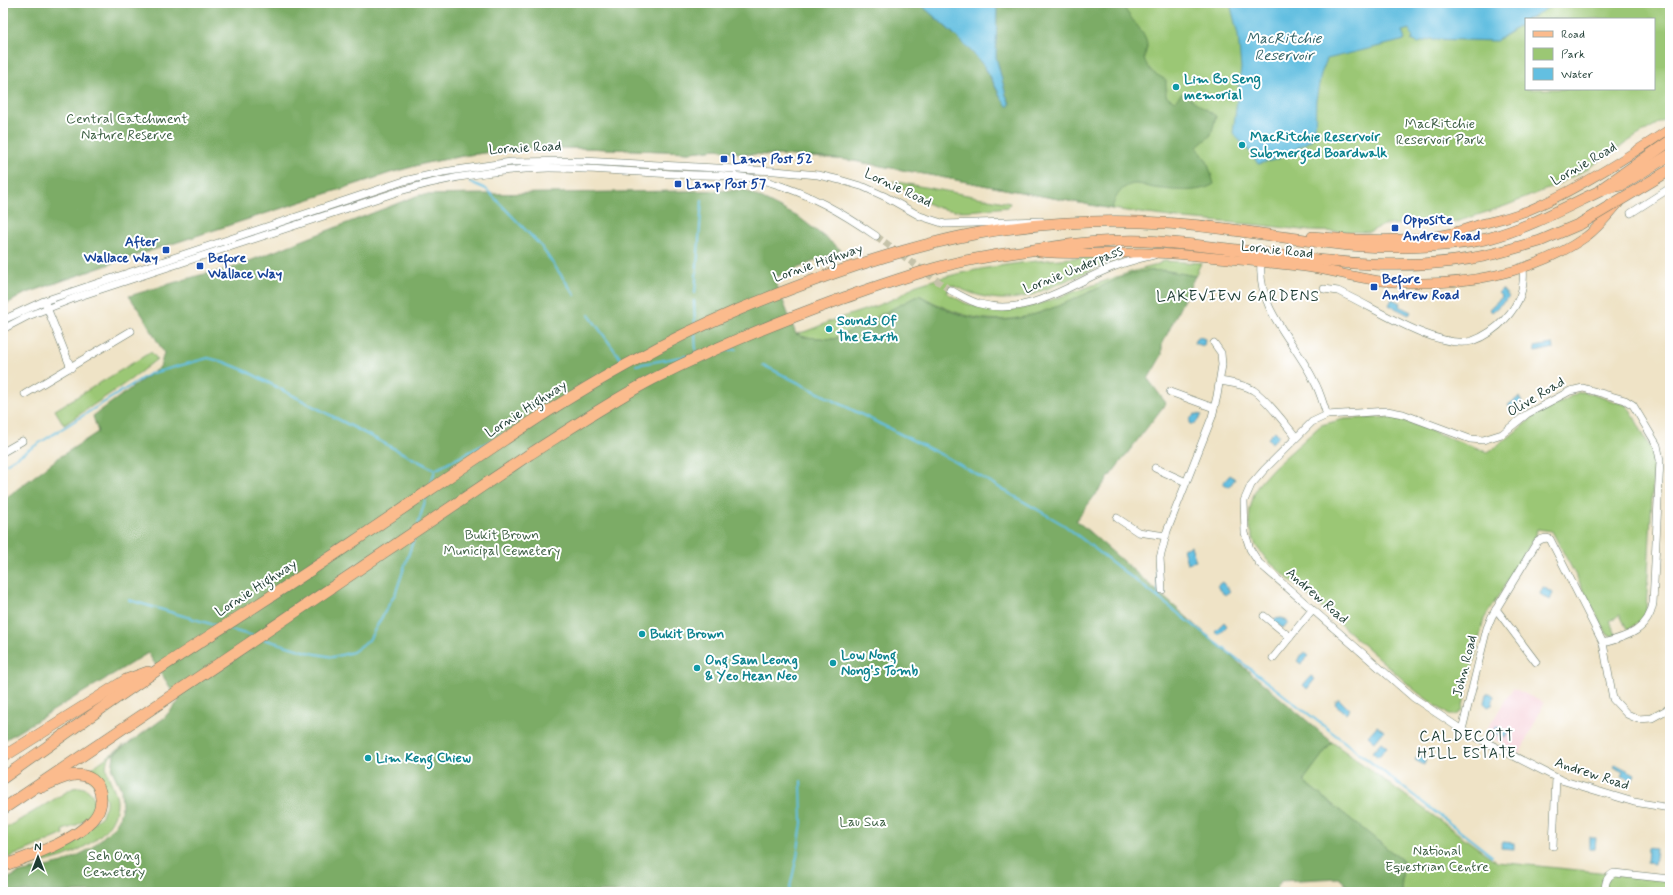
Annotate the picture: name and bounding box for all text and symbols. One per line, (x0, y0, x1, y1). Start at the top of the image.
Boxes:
legend (1525, 18, 1655, 90)
text: Road (1561, 27, 1585, 43)
water label: MacRitchie Reservoir (1246, 29, 1323, 66)
text: Park (1561, 47, 1585, 63)
text: Water (1561, 67, 1593, 83)
place label: Lim Bo Seng memorial (1184, 70, 1261, 104)
marker: Lim Bo Seng memorial (1171, 82, 1181, 92)
park label: Central Catchment Nature Reserve (66, 110, 188, 144)
park label: MacRitchie Reservoir Park (1396, 115, 1484, 149)
place label: MacRitchie Reservoir Submerged Boardwalk (1250, 128, 1387, 165)
street label: Lornie Road (488, 137, 562, 159)
street label: Lornie Road (1548, 138, 1620, 190)
marker: MacRitchie Reservoir Submerged Boardwalk (1237, 140, 1247, 150)
place label: Lamp Post 52 (732, 150, 812, 168)
marker: Lamp Post 52 (719, 154, 729, 164)
street label: Lornie Road (861, 164, 935, 212)
place label: Lamp Post 57 (686, 175, 766, 193)
marker: Lamp Post 57 (673, 179, 683, 189)
place label: Opposite Andrew Road (1403, 211, 1480, 245)
marker: Opposite Andrew Road (1390, 223, 1400, 233)
place label: After Wallace Way (83, 233, 159, 267)
street label: Lornie Road (1240, 237, 1314, 263)
street label: Lornie Highway (771, 239, 866, 289)
street label: Lornie Underpass (1021, 242, 1126, 298)
marker: After Wallace Way (161, 245, 171, 255)
place label: Before Wallace Way (207, 249, 283, 283)
marker: Before Wallace Way (195, 261, 205, 271)
place label: Before Andrew Road (1382, 270, 1459, 304)
marker: Before Andrew Road (1369, 282, 1379, 292)
district label: LAKEVIEW GARDENS (1156, 287, 1320, 307)
place label: Sounds Of The Earth (837, 312, 898, 346)
marker: Sounds Of The Earth (824, 324, 834, 334)
street label: Olive Road (1504, 373, 1568, 421)
street label: Lornie Highway (482, 376, 571, 444)
park label: Bukit Brown Municipal Cemetery (444, 526, 560, 560)
street label: Lornie Highway (212, 555, 301, 623)
street label: Andrew Road (1282, 564, 1352, 628)
place label: Bukit Brown (650, 625, 724, 643)
marker: Bukit Brown (637, 629, 647, 639)
street label: John Road (1449, 633, 1481, 699)
place label: Low Nong Nong's Tomb (841, 646, 918, 682)
place label: Ong Sam Leong & Yeo Hean Neo (705, 651, 798, 685)
marker: Low Nong Nong's Tomb (828, 658, 838, 668)
marker: Ong Sam Leong & Yeo Hean Neo (692, 663, 702, 673)
district label: CALDECOTT HILL ESTATE (1417, 727, 1517, 764)
place label: Lim Keng Chiew (376, 749, 471, 770)
marker: Lim Keng Chiew (363, 753, 373, 763)
street label: Andrew Road (1552, 753, 1632, 795)
park label: Lau Sua (839, 813, 887, 831)
north arrow (18, 837, 58, 877)
text: N (34, 841, 42, 855)
park label: National Equestrian Centre (1385, 842, 1489, 876)
park label: Seh Ong Cemetery (83, 847, 145, 881)

